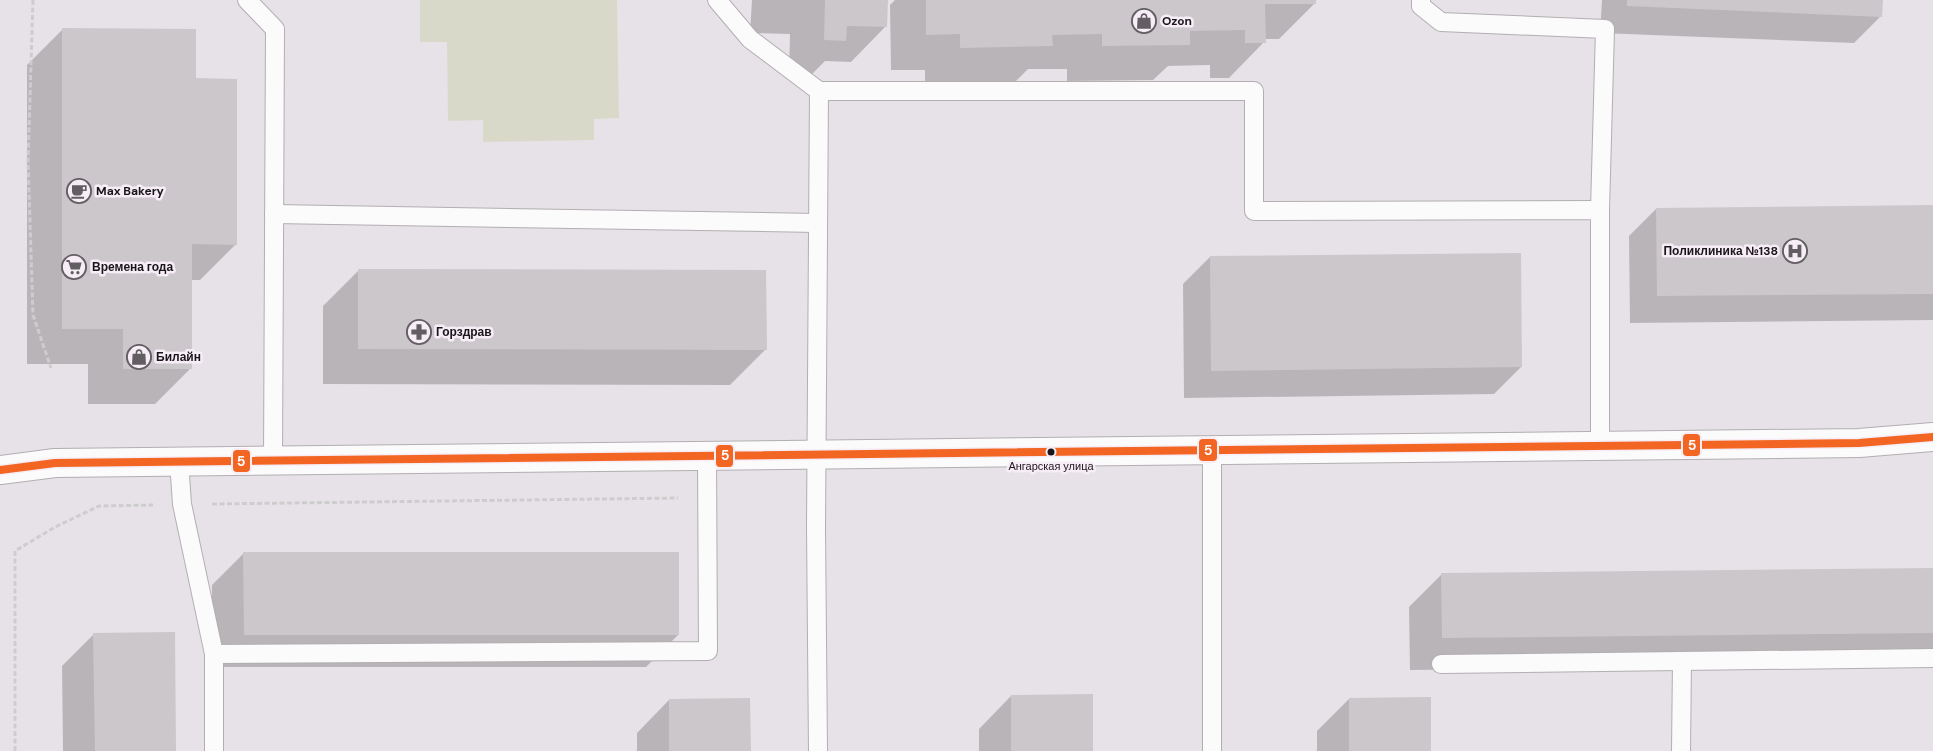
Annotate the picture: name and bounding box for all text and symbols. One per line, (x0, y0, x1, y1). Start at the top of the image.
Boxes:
shop icon: Ozon (1131, 8, 1157, 34)
place label: Ozon (1162, 13, 1192, 29)
cafe icon: Max Bakery (66, 178, 92, 204)
place label: Max Bakery (96, 183, 165, 199)
hospital icon: Поликлиника №138 (1782, 238, 1808, 264)
place label: Поликлиника №138 (1663, 243, 1778, 259)
supermarket icon: Времена года (61, 254, 87, 280)
place label: Времена года (92, 259, 173, 275)
pharmacy icon: Горздрав (406, 319, 432, 345)
place label: Горздрав (436, 324, 492, 340)
shop icon: Билайн (126, 344, 152, 370)
place label: Билайн (156, 349, 201, 365)
line badge: 5 (1682, 433, 1701, 457)
text: 5 (1688, 436, 1696, 454)
line badge: 5 (1198, 438, 1218, 462)
text: 5 (1204, 441, 1212, 459)
line badge: 5 (715, 444, 734, 468)
text: 5 (721, 446, 729, 464)
marker: Ангарская улица (1046, 447, 1056, 457)
line badge: 5 (232, 449, 251, 473)
text: 5 (237, 452, 245, 470)
place label: Ангарская улица (1008, 459, 1094, 473)

